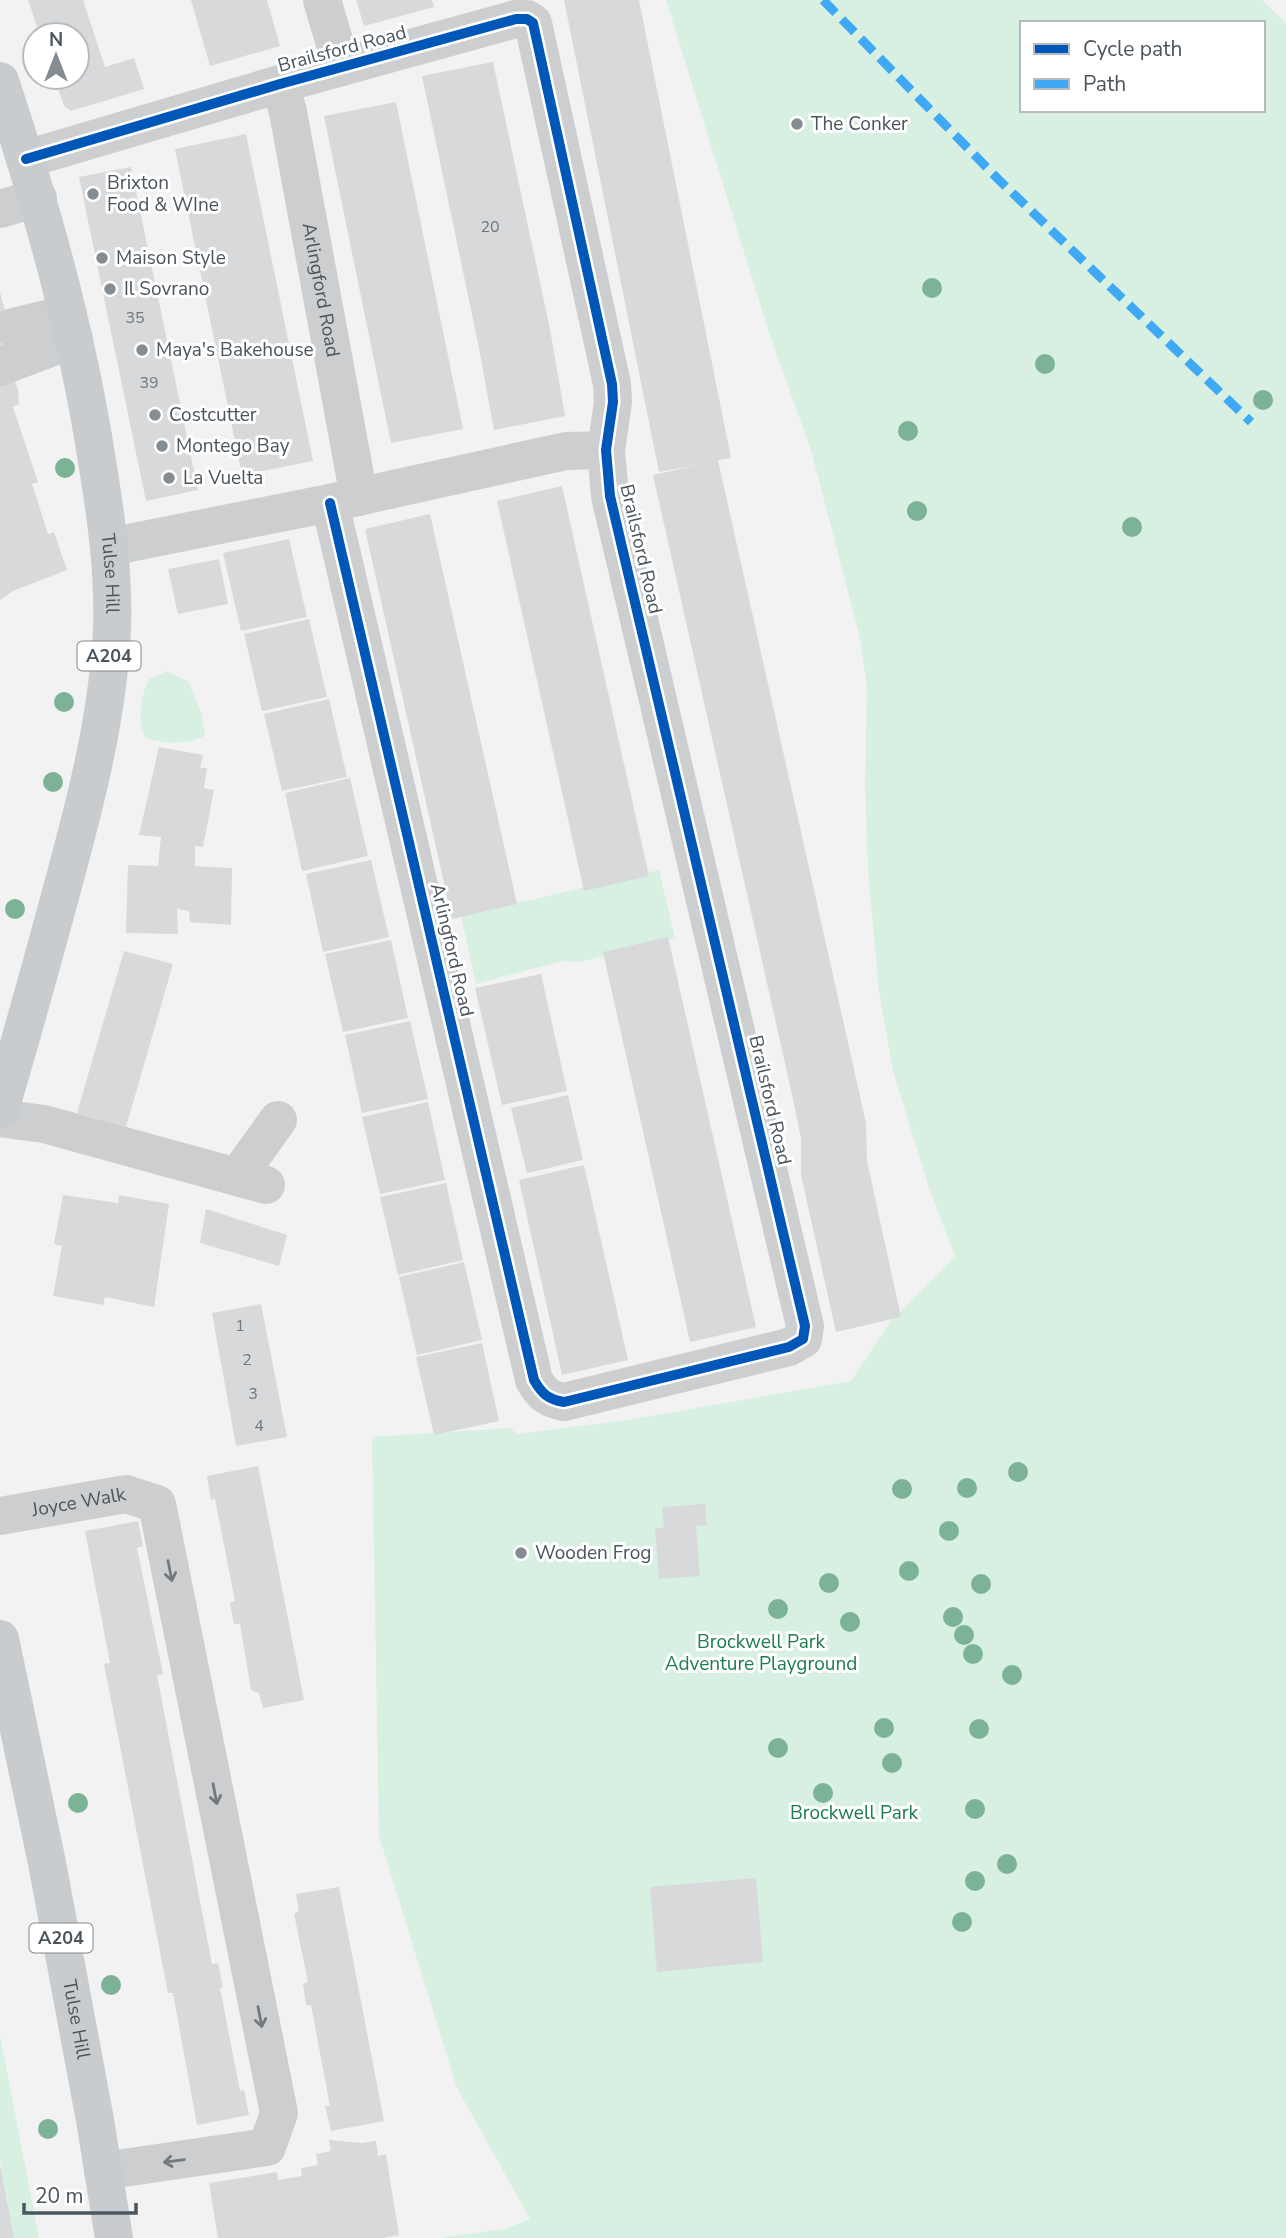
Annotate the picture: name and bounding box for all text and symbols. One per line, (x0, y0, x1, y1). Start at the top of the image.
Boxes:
street label: Brailsford Road (275, 19, 409, 79)
north arrow (21, 21, 91, 91)
legend (1020, 21, 1265, 112)
text: N (49, 27, 63, 53)
text: Cycle path (1083, 35, 1182, 63)
text: Path (1083, 70, 1126, 98)
place label: The Conker (811, 111, 908, 137)
marker: The Conker (789, 116, 805, 132)
place label: Brixton Food & WIne (107, 170, 219, 218)
marker: Brixton Food & WIne (85, 186, 101, 202)
house number: 20 (480, 216, 500, 238)
street label: Arlingford Road (296, 221, 346, 359)
place label: Maison Style (116, 245, 226, 271)
marker: Maison Style (94, 250, 110, 266)
place label: Il Sovrano (124, 276, 209, 302)
marker: Il Sovrano (102, 281, 118, 297)
house number: 35 (125, 307, 145, 329)
place label: Maya's Bakehouse (156, 337, 314, 363)
marker: Maya's Bakehouse (134, 342, 150, 358)
house number: 39 (139, 372, 159, 394)
place label: Costcutter (169, 402, 257, 428)
marker: Costcutter (147, 407, 163, 423)
place label: Montego Bay (176, 433, 290, 459)
marker: Montego Bay (154, 438, 170, 454)
place label: La Vuelta (183, 465, 263, 491)
marker: La Vuelta (161, 470, 177, 486)
street label: Brailsford Road (613, 482, 669, 616)
street label: Tulse Hill (94, 532, 125, 614)
road number: A204 (78, 642, 140, 670)
street label: Arlingford Road (424, 881, 480, 1019)
street label: Brailsford Road (742, 1033, 798, 1167)
house number: 1 (235, 1315, 245, 1337)
house number: 2 (242, 1349, 252, 1371)
house number: 3 (248, 1383, 258, 1405)
house number: 4 (254, 1415, 264, 1437)
street label: Joyce Walk (29, 1481, 128, 1523)
place label: Wooden Frog (535, 1540, 651, 1566)
marker: Wooden Frog (513, 1545, 529, 1561)
one-way arrow (164, 1559, 178, 1582)
park label: Brockwell Park Adventure Playground (665, 1629, 857, 1677)
one-way arrow (209, 1782, 222, 1805)
park label: Brockwell Park (790, 1800, 919, 1826)
road number: A204 (29, 1924, 92, 1952)
street label: Tulse Hill (56, 1977, 96, 2062)
one-way arrow (253, 2005, 267, 2028)
one-way arrow (163, 2154, 186, 2167)
scale bar (24, 2172, 136, 2216)
text: 20 m (35, 2182, 84, 2210)

